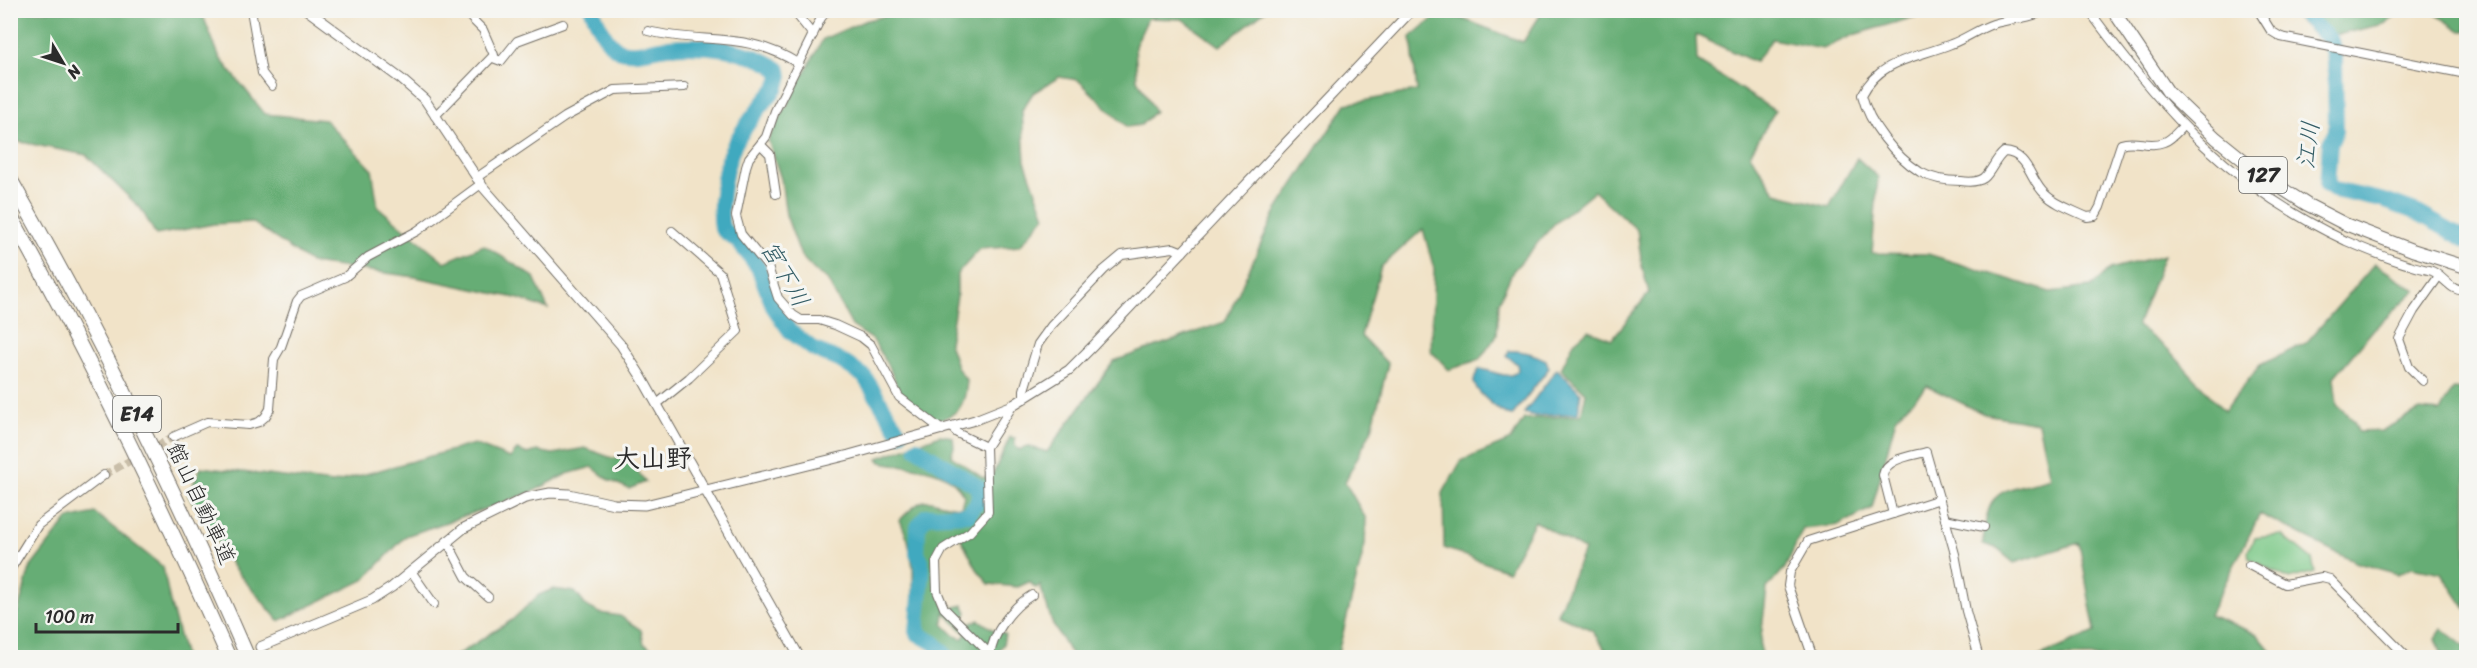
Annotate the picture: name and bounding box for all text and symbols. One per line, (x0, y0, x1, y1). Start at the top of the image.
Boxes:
north arrow (33, 33, 93, 93)
text: N (59, 58, 90, 86)
water label: 江川 (2284, 119, 2332, 171)
road number: 127 (2239, 157, 2287, 193)
water label: 宮下川 (749, 232, 821, 316)
road number: E14 (113, 396, 161, 432)
street label: 館山自動車道 (156, 435, 247, 571)
district label: 大山野 (614, 435, 692, 481)
scale bar (36, 596, 178, 634)
text: 100 m (45, 601, 94, 633)

